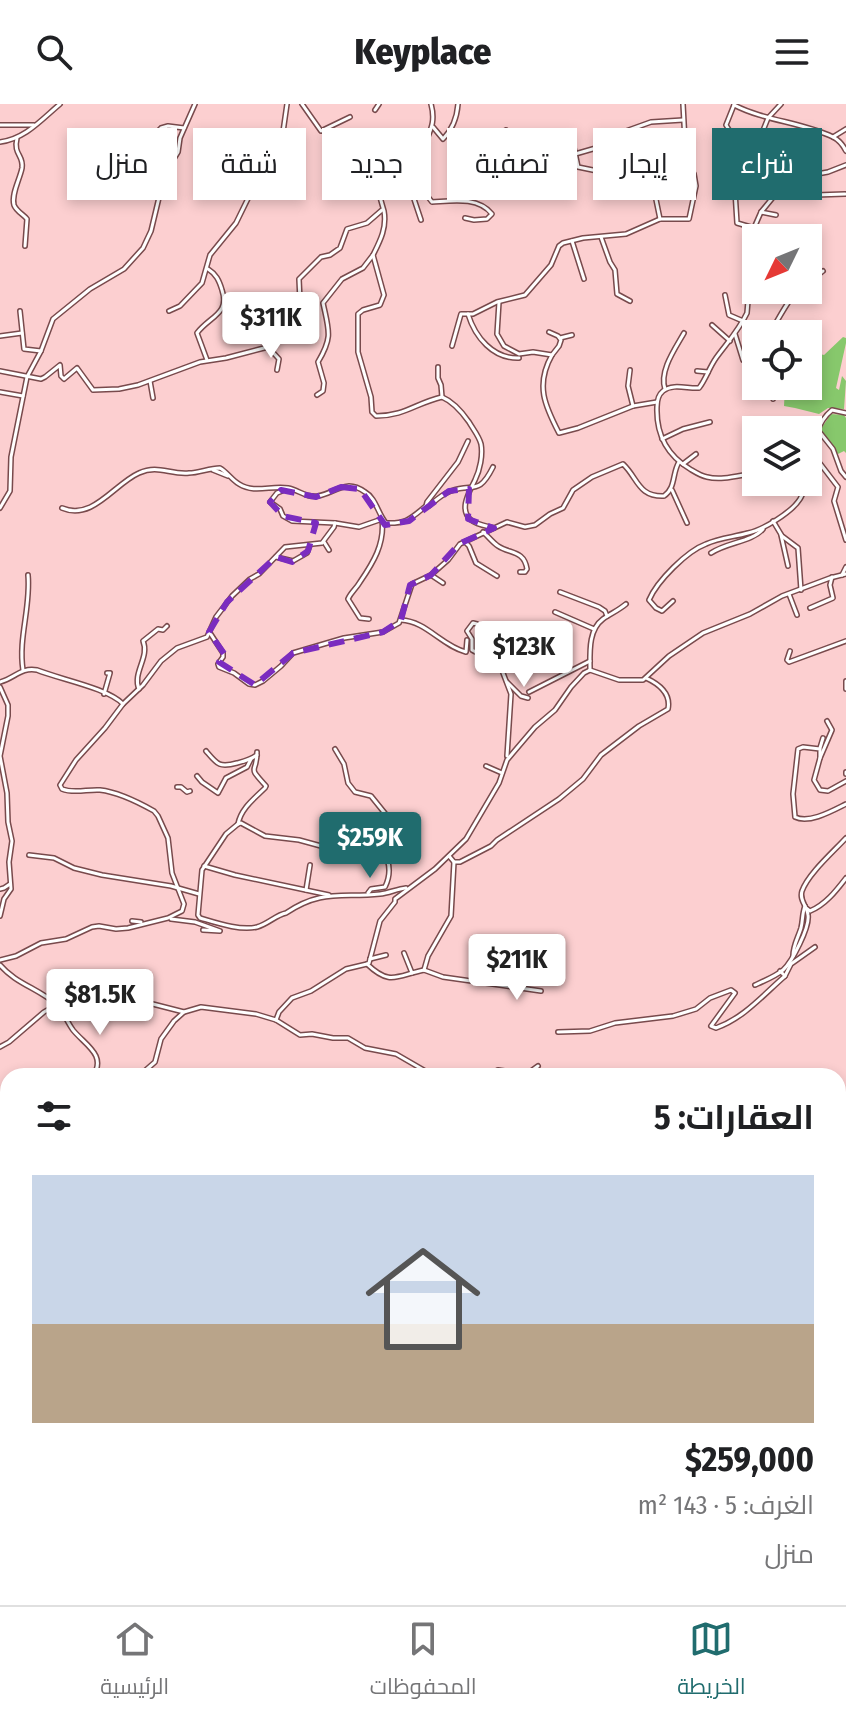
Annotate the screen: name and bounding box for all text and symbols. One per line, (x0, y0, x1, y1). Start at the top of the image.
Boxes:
icon: search (32, 30, 76, 74)
text: Keyplace (355, 30, 492, 74)
icon: menu (770, 30, 814, 74)
chip: منزل (67, 128, 177, 200)
chip: شقة (193, 128, 306, 200)
chip: جديد (322, 128, 431, 200)
chip: تصفية (447, 128, 577, 200)
chip: إيجار (593, 128, 696, 200)
chip: شراء (712, 128, 822, 200)
north arrow (742, 224, 822, 304)
map controls (742, 224, 822, 496)
pin: $311K (215, 292, 327, 360)
text: $311K (240, 302, 302, 333)
button: locate (742, 320, 822, 400)
button: layers (742, 416, 822, 496)
pin: $123K (468, 621, 580, 689)
text: $123K (493, 631, 555, 662)
pin: $259K (314, 812, 426, 880)
text: $259K (337, 822, 403, 853)
pin: $211K (461, 934, 573, 1002)
text: $211K (487, 944, 547, 975)
pin: $81.5K (35, 969, 165, 1037)
text: $81.5K (64, 979, 136, 1010)
icon: filters (32, 1094, 76, 1138)
text: العقارات: 5 (654, 1097, 814, 1138)
icon: home (351, 1227, 495, 1371)
text: $259,000 (685, 1439, 814, 1480)
text: الغرف: 5 · 143 m² (638, 1490, 814, 1521)
text: منزل (765, 1539, 814, 1570)
tab: الرئيسية (100, 1617, 169, 1707)
tab: المحفوظات (370, 1617, 477, 1707)
tab: الخريطة (677, 1617, 746, 1707)

